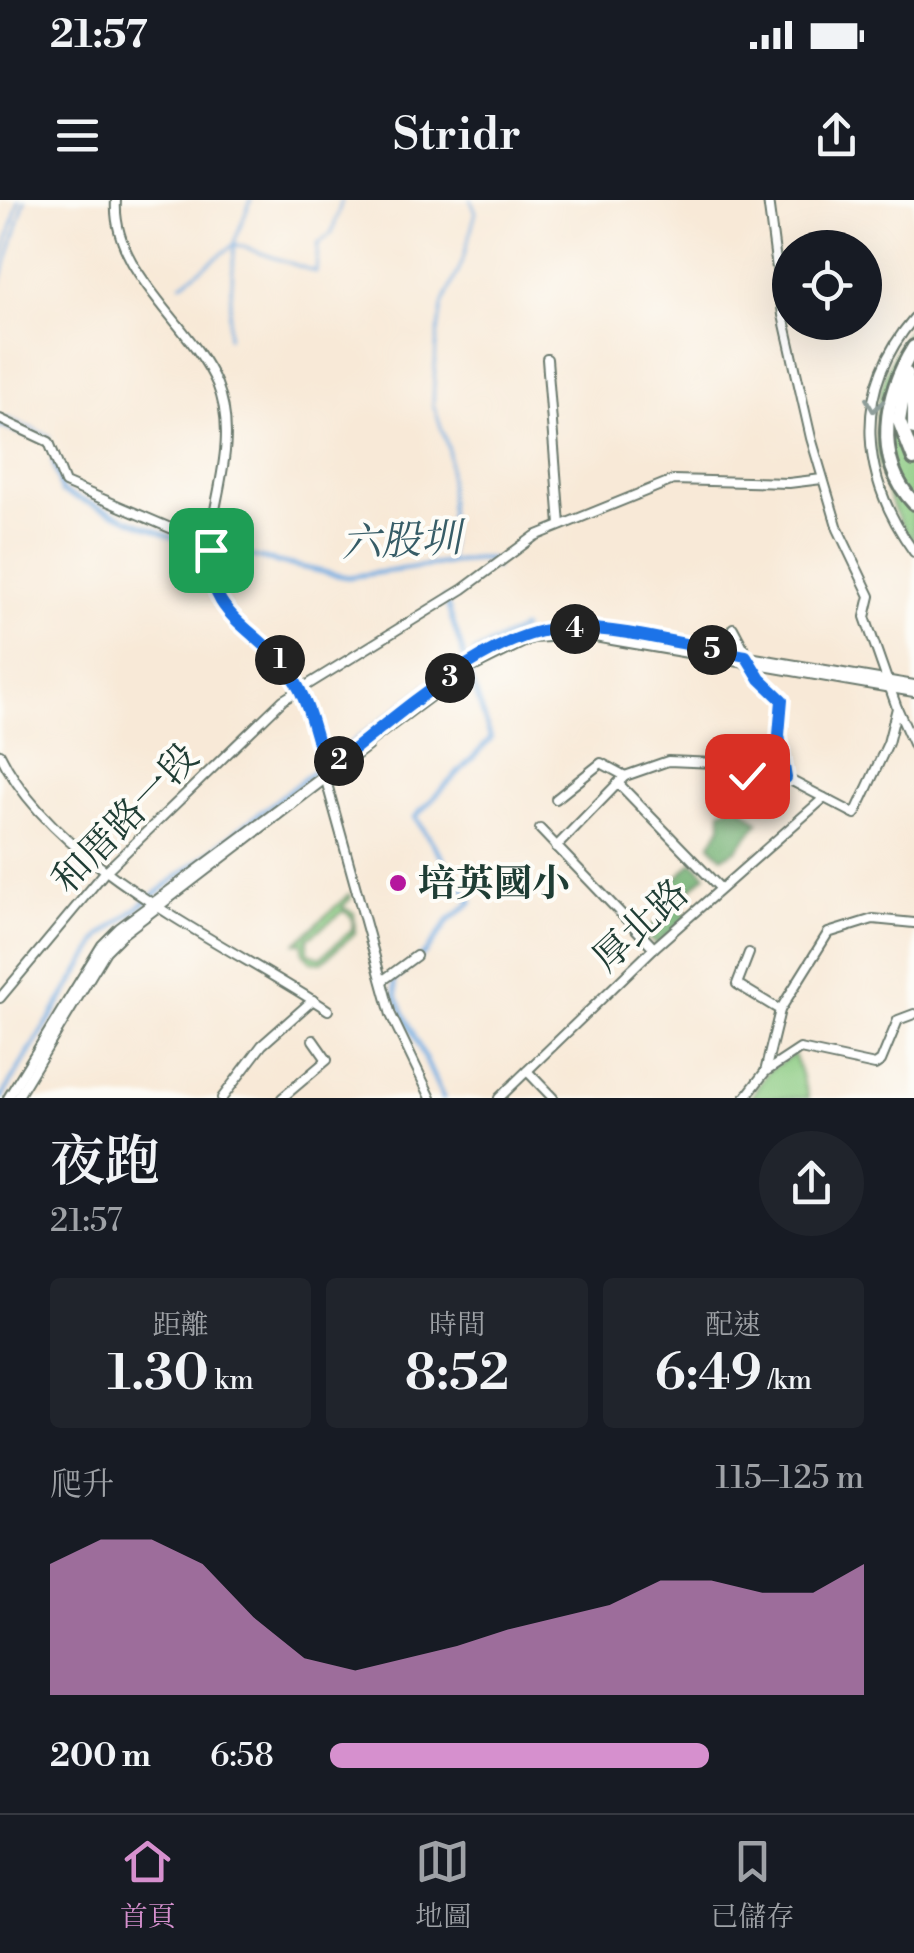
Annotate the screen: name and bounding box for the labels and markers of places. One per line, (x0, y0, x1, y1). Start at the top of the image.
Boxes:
pin (169, 508, 254, 593)
pin: 4 (550, 604, 600, 654)
pin: 5 (687, 625, 737, 675)
pin: 1 (255, 635, 305, 685)
pin: 3 (425, 653, 475, 703)
pin (705, 734, 790, 819)
pin: 2 (314, 736, 364, 786)
place label: 培英國小 (418, 861, 570, 908)
marker: 培英國小 (387, 872, 409, 894)

